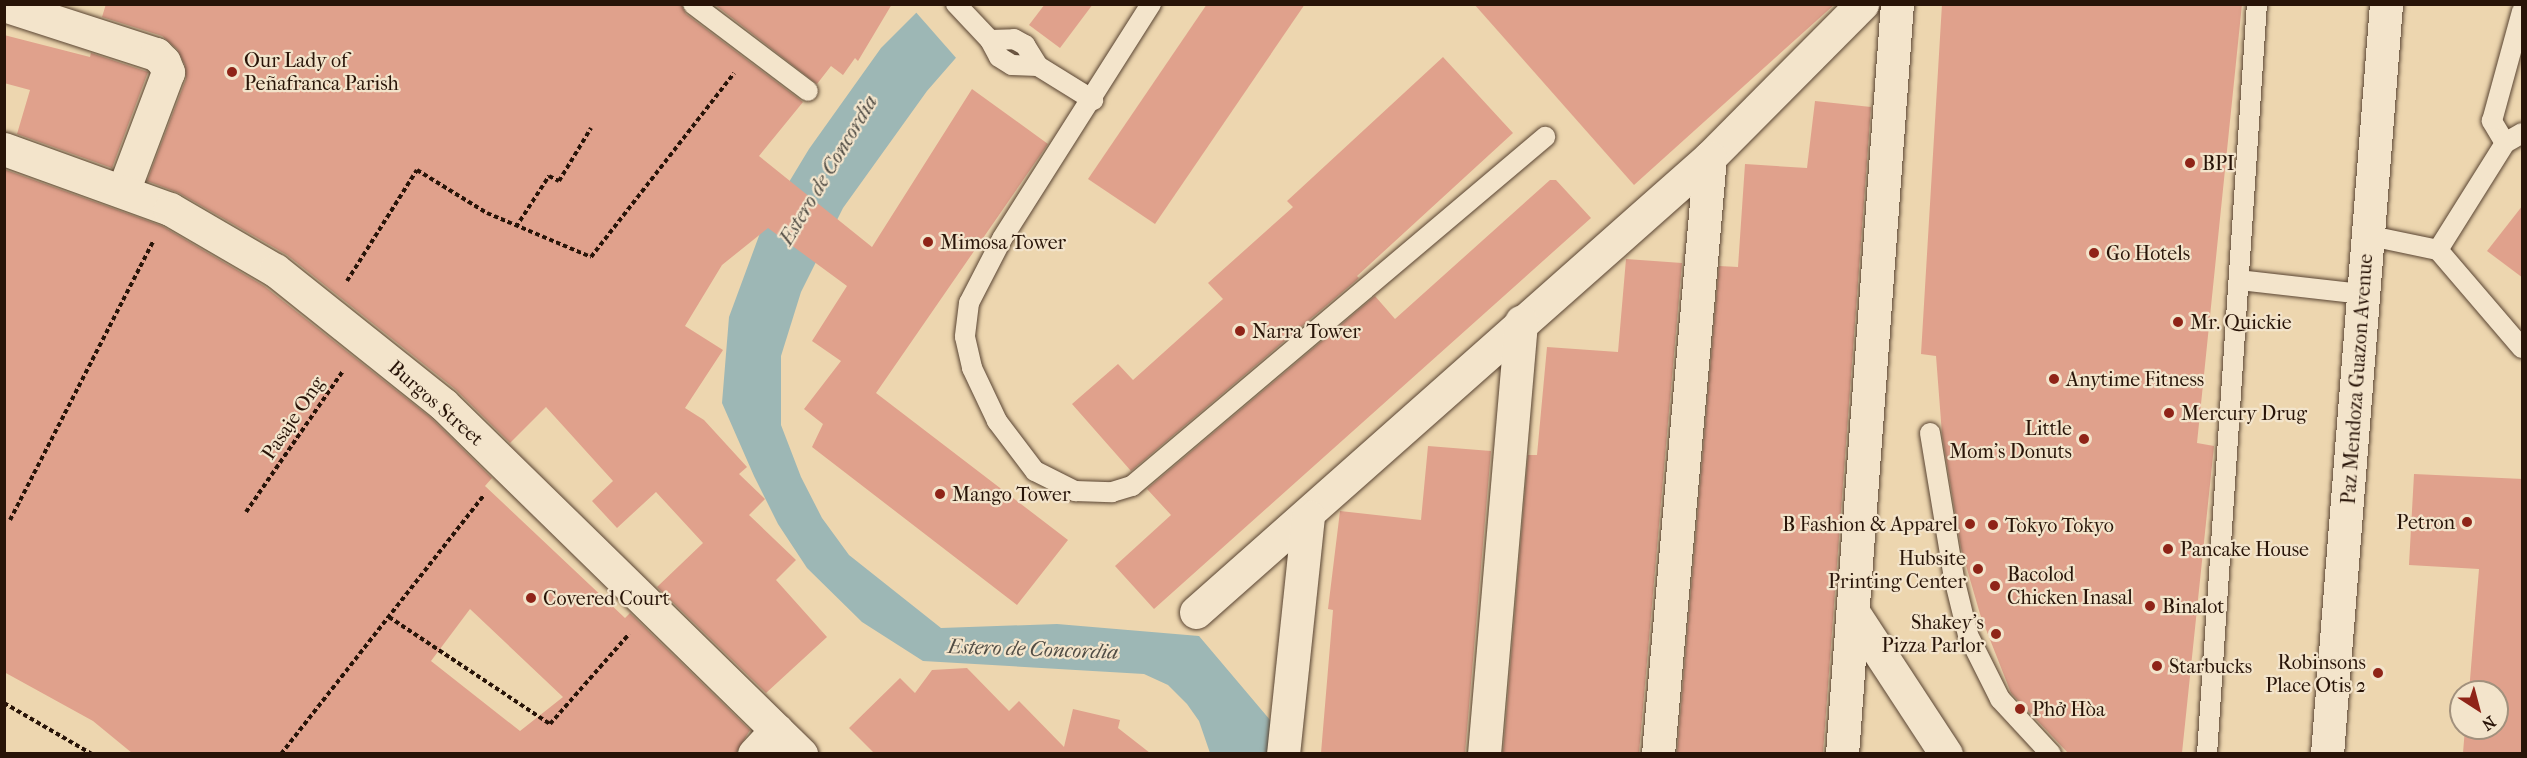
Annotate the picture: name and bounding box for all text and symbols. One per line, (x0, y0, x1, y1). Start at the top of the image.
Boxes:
place label: Our Lady of Peñafranca Parish (244, 48, 399, 95)
marker: Our Lady of Peñafranca Parish (225, 65, 239, 79)
water label: Estero de Concordia (773, 90, 883, 250)
place label: BPI (2202, 151, 2235, 175)
marker: BPI (2183, 156, 2197, 170)
place label: Mimosa Tower (940, 230, 1066, 254)
marker: Mimosa Tower (921, 235, 935, 249)
place label: Go Hotels (2106, 241, 2190, 265)
marker: Go Hotels (2087, 246, 2101, 260)
street label: Paz Mendoza Guazon Avenue (2336, 253, 2378, 505)
place label: Mr. Quickie (2190, 310, 2292, 334)
marker: Mr. Quickie (2171, 315, 2185, 329)
place label: Narra Tower (1252, 319, 1361, 343)
marker: Narra Tower (1233, 324, 1247, 338)
street label: Burgos Street (384, 355, 488, 451)
place label: Anytime Fitness (2066, 367, 2204, 391)
street label: Pasaje Ong (256, 372, 330, 464)
marker: Anytime Fitness (2047, 372, 2061, 386)
place label: Mercury Drug (2181, 401, 2307, 425)
marker: Mercury Drug (2162, 406, 2176, 420)
place label: Little Mom's Donuts (1949, 416, 2072, 463)
marker: Little Mom's Donuts (2077, 432, 2091, 446)
place label: Mango Tower (952, 482, 1070, 506)
marker: Mango Tower (933, 487, 947, 501)
place label: Petron (2396, 510, 2455, 534)
place label: B Fashion & Apparel (1782, 512, 1958, 536)
place label: Tokyo Tokyo (2005, 513, 2114, 537)
marker: Petron (2460, 515, 2474, 529)
marker: B Fashion & Apparel (1963, 517, 1977, 531)
marker: Tokyo Tokyo (1986, 518, 2000, 532)
place label: Pancake House (2180, 537, 2309, 561)
marker: Pancake House (2161, 542, 2175, 556)
place label: Hubsite Printing Center (1828, 546, 1966, 593)
marker: Hubsite Printing Center (1971, 562, 1985, 576)
place label: Bacolod Chicken Inasal (2007, 562, 2133, 609)
marker: Bacolod Chicken Inasal (1988, 579, 2002, 593)
place label: Covered Court (543, 586, 670, 610)
marker: Covered Court (524, 591, 538, 605)
place label: Binalot (2162, 594, 2224, 618)
marker: Binalot (2143, 599, 2157, 613)
place label: Shakey's Pizza Parlor (1881, 610, 1984, 657)
marker: Shakey's Pizza Parlor (1989, 627, 2003, 641)
water label: Estero de Concordia (947, 633, 1119, 665)
place label: Robinsons Place Otis 2 (2265, 650, 2366, 697)
place label: Starbucks (2169, 654, 2252, 678)
marker: Starbucks (2150, 659, 2164, 673)
marker: Robinsons Place Otis 2 (2371, 666, 2385, 680)
north arrow (2449, 680, 2509, 740)
place label: Phở Hòa (2032, 697, 2105, 721)
marker: Phở Hòa (2013, 702, 2027, 716)
text: N (2478, 712, 2499, 735)

